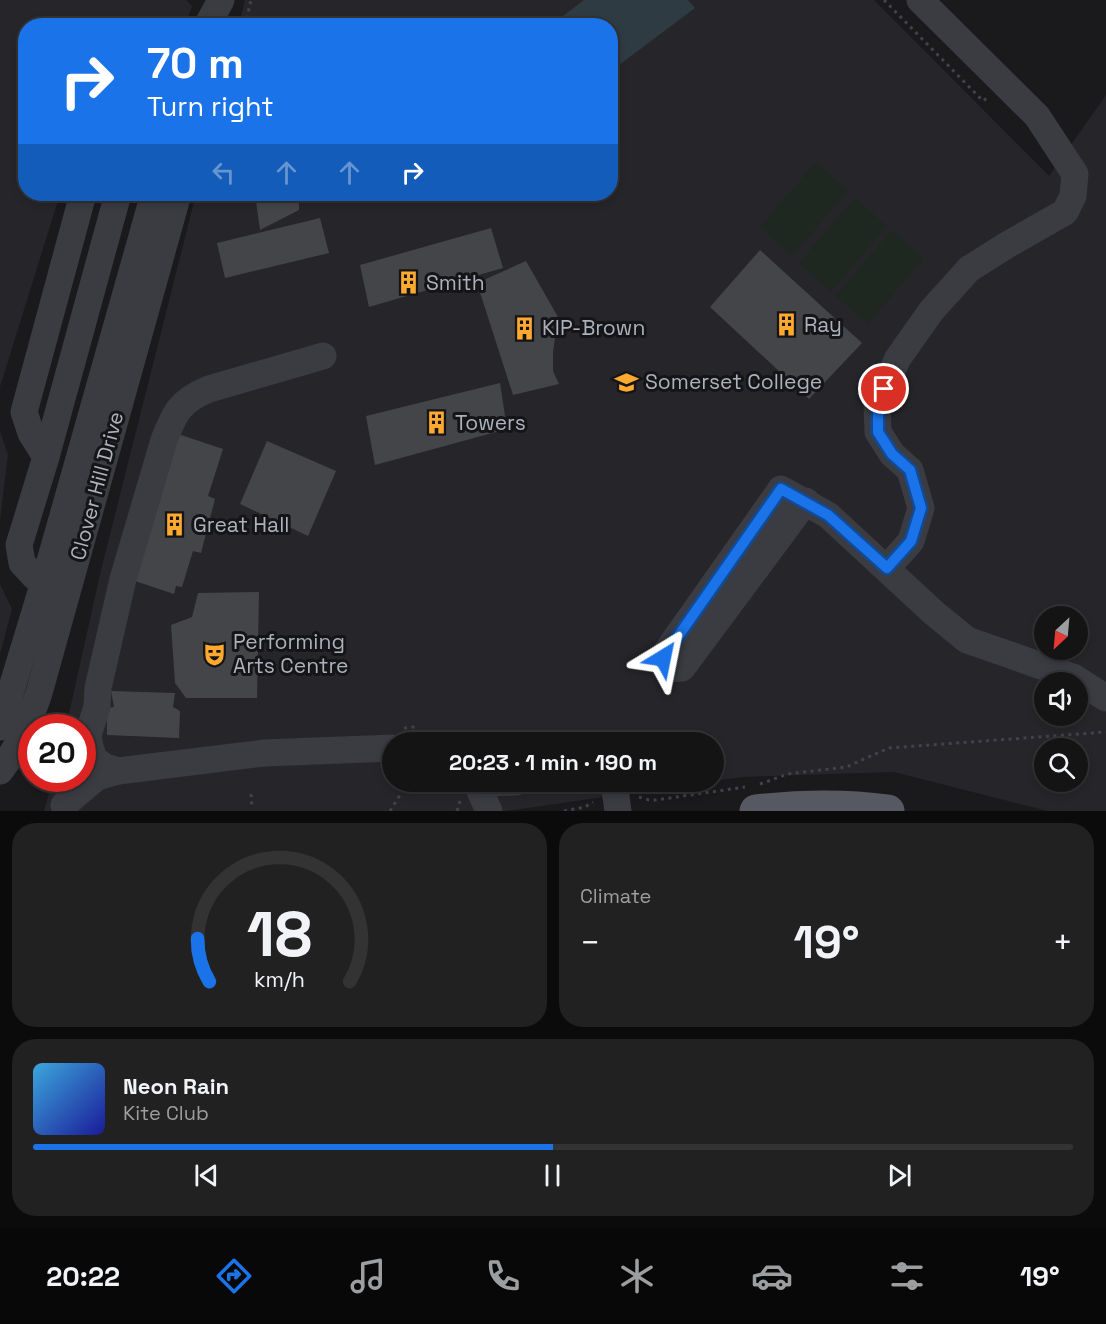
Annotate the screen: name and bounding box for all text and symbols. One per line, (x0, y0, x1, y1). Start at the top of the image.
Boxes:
text: 70 m (147, 37, 244, 90)
icon: right (48, 42, 126, 120)
text: Turn right (147, 89, 274, 124)
icon: left (207, 156, 240, 189)
icon: ahead (270, 156, 303, 189)
icon: ahead (333, 156, 366, 189)
icon: right (396, 156, 429, 189)
place label: Smith (426, 269, 485, 296)
building icon: Smith (395, 270, 421, 296)
place label: Ray (804, 311, 842, 338)
building icon: Ray (773, 312, 799, 338)
place label: KIP-Brown (542, 314, 645, 341)
building icon: KIP-Brown (511, 315, 537, 341)
pin (858, 363, 909, 414)
place label: Somerset College (645, 368, 822, 395)
school or university icon: Somerset College (614, 369, 640, 395)
icon: arrive (867, 372, 900, 405)
street label: Clover Hill Drive (64, 409, 129, 563)
place label: Towers (455, 409, 526, 436)
building icon: Towers (424, 410, 450, 436)
place label: Great Hall (193, 511, 289, 538)
building icon: Great Hall (162, 512, 188, 538)
north arrow (1034, 606, 1088, 660)
map controls (1034, 606, 1088, 792)
position arrow (631, 626, 695, 690)
place label: Performing Arts Centre (233, 628, 348, 679)
theatre icon: Performing Arts Centre (202, 641, 228, 667)
button: sound (1034, 672, 1088, 726)
speed limit sign: 20 (18, 714, 96, 792)
button: search (1034, 738, 1088, 792)
text: 20:23 · 1 min · 190 m (449, 748, 657, 776)
text: Climate (580, 883, 651, 909)
text: 18 (247, 895, 312, 974)
text: 19° (794, 914, 859, 971)
text: − (580, 922, 600, 964)
text: + (1053, 922, 1073, 964)
text: km/h (254, 966, 305, 993)
text: Neon Rain (123, 1072, 229, 1100)
text: Kite Club (123, 1100, 209, 1126)
icon: previous (190, 1159, 223, 1192)
icon: pause (536, 1159, 569, 1192)
icon: next (883, 1159, 916, 1192)
icon: directions (213, 1255, 255, 1297)
icon: music (347, 1255, 389, 1297)
icon: phone (482, 1255, 524, 1297)
icon: climate (616, 1255, 658, 1297)
icon: car (751, 1255, 793, 1297)
icon: filters (886, 1255, 928, 1297)
text: 20:22 (46, 1259, 120, 1294)
text: 19° (1020, 1259, 1060, 1294)

